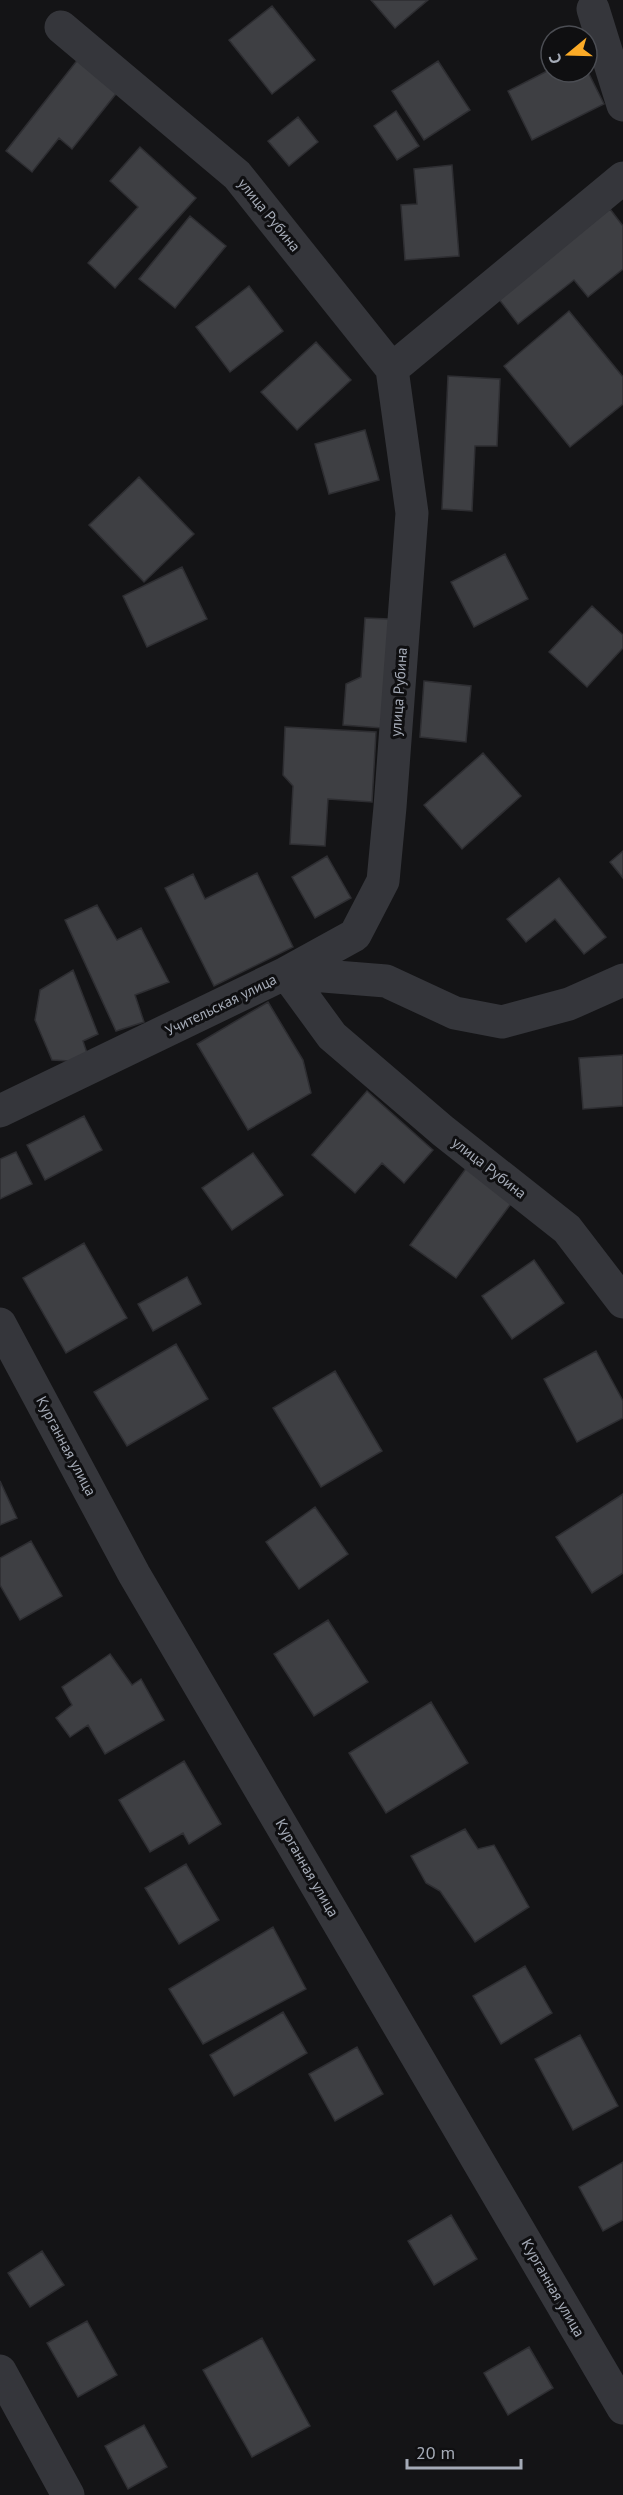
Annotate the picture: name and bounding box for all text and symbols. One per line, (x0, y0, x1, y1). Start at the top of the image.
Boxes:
north arrow (539, 24, 599, 84)
text: С (544, 51, 566, 66)
street label: улица Рубина (234, 174, 305, 255)
street label: улица Рубина (386, 647, 411, 737)
street label: Учительская улица (162, 969, 280, 1040)
street label: улица Рубина (448, 1133, 530, 1203)
street label: Курганная улица (32, 1393, 101, 1499)
street label: Курганная улица (272, 1815, 343, 1920)
street label: Курганная улица (518, 2235, 589, 2340)
scale bar (407, 2432, 521, 2470)
text: 20 m (416, 2441, 455, 2464)

